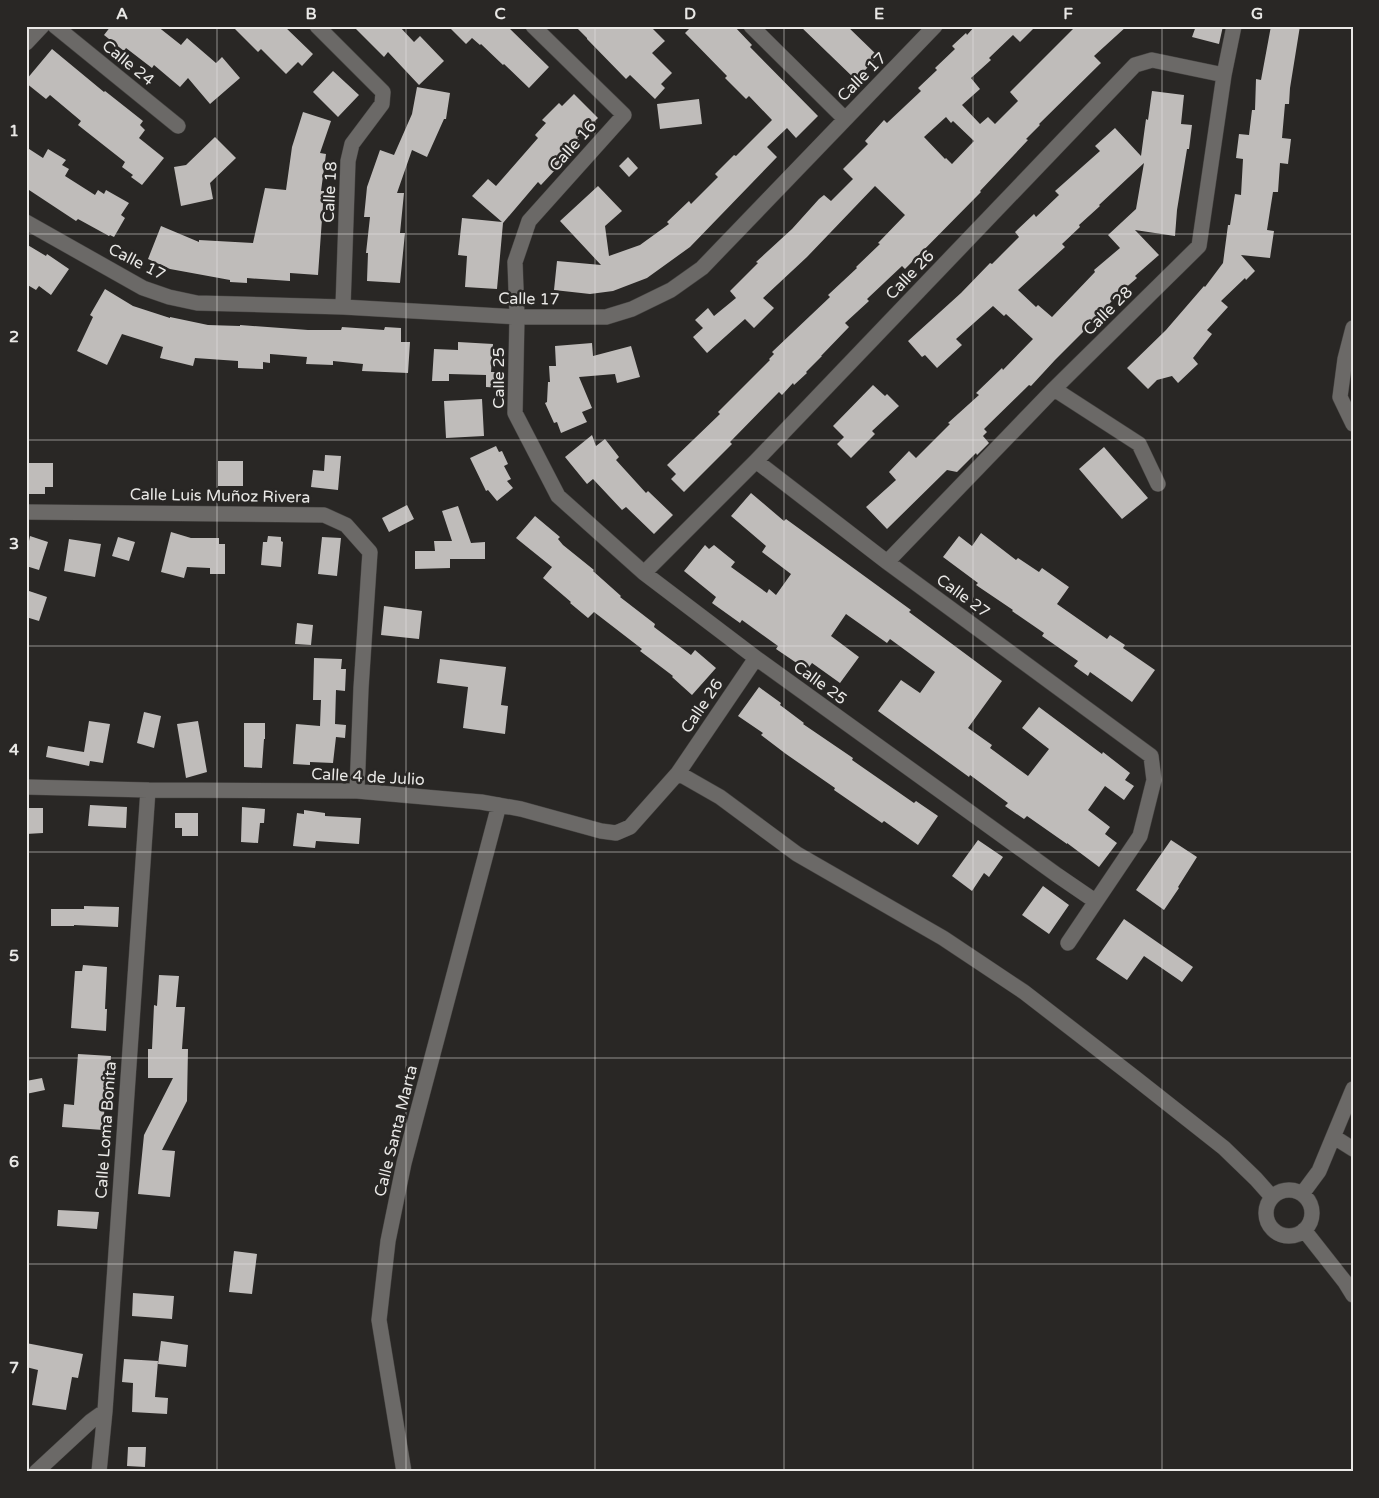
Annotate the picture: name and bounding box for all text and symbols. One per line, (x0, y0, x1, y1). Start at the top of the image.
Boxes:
text: A (116, 4, 128, 24)
text: B (305, 4, 317, 24)
text: C (494, 4, 506, 24)
text: D (684, 4, 696, 24)
text: E (874, 4, 884, 24)
text: F (1063, 4, 1073, 24)
text: G (1251, 4, 1263, 24)
street label: Calle 24 (98, 36, 158, 90)
street label: Calle 17 (833, 48, 891, 106)
street label: Calle 16 (545, 116, 601, 176)
text: 1 (9, 121, 19, 141)
street label: Calle 18 (318, 161, 342, 223)
street label: Calle 17 (105, 239, 169, 285)
street label: Calle 26 (881, 246, 939, 304)
street label: Calle 28 (1079, 282, 1137, 340)
street label: Calle 17 (498, 288, 560, 310)
text: 2 (9, 327, 19, 347)
street label: Calle 25 (489, 347, 509, 409)
street label: Calle Luis Muñoz Rivera (130, 484, 310, 508)
text: 3 (9, 534, 19, 554)
street label: Calle 27 (932, 570, 994, 622)
street label: Calle 25 (789, 657, 851, 709)
street label: Calle 26 (677, 675, 727, 737)
text: 4 (9, 740, 19, 760)
street label: Calle 4 de Julio (311, 764, 425, 790)
text: 5 (9, 946, 19, 966)
street label: Calle Loma Bonita (91, 1061, 121, 1199)
street label: Calle Santa Marta (370, 1063, 422, 1199)
text: 6 (9, 1152, 19, 1172)
text: 7 (9, 1358, 19, 1378)

